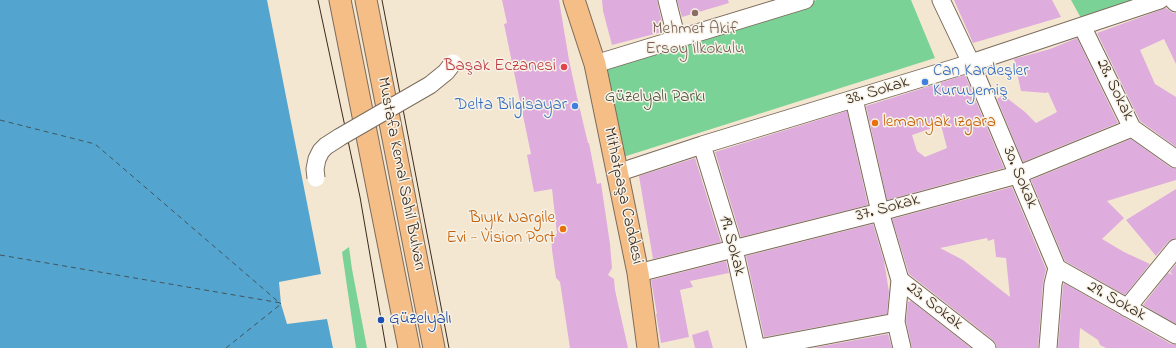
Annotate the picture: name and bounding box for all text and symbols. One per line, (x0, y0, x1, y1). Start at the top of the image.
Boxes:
marker: Mehmet Akif Ersoy İlkokulu (690, 8, 700, 18)
place label: Mehmet Akif Ersoy İlkokulu (645, 20, 745, 60)
street label: 28. Sokak (1090, 56, 1138, 124)
place label: Başak Eczanesi (444, 57, 556, 77)
marker: Başak Eczanesi (559, 62, 569, 72)
place label: Can Kardeşler Kuruyemiş (933, 62, 1028, 102)
street label: 38. Sokak (844, 73, 912, 111)
street label: Mustafa Kemal Sahil Bulvarı (371, 76, 429, 272)
marker: Can Kardeşler Kuruyemiş (920, 77, 930, 87)
park label: Güzelyalı Parkı (605, 88, 705, 108)
place label: Delta Bilgisayar (455, 96, 567, 116)
marker: Delta Bilgisayar (570, 101, 580, 111)
place label: lemanyak ızgara (883, 113, 996, 133)
marker: lemanyak ızgara (870, 118, 880, 128)
street label: Mithatpaşa Caddesi (598, 126, 646, 266)
street label: 30. Sokak (997, 144, 1041, 212)
street label: 37. Sokak (854, 191, 922, 227)
place label: Bıyık Nargile Evi - Vision Port (446, 209, 555, 249)
street label: 19. Sokak (713, 214, 749, 278)
marker: Bıyık Nargile Evi - Vision Port (558, 224, 568, 234)
street label: 29. Sokak (1083, 277, 1149, 327)
street label: 23. Sokak (902, 278, 966, 336)
place label: Güzelyalı (389, 310, 451, 330)
marker: Güzelyalı (376, 315, 386, 325)

